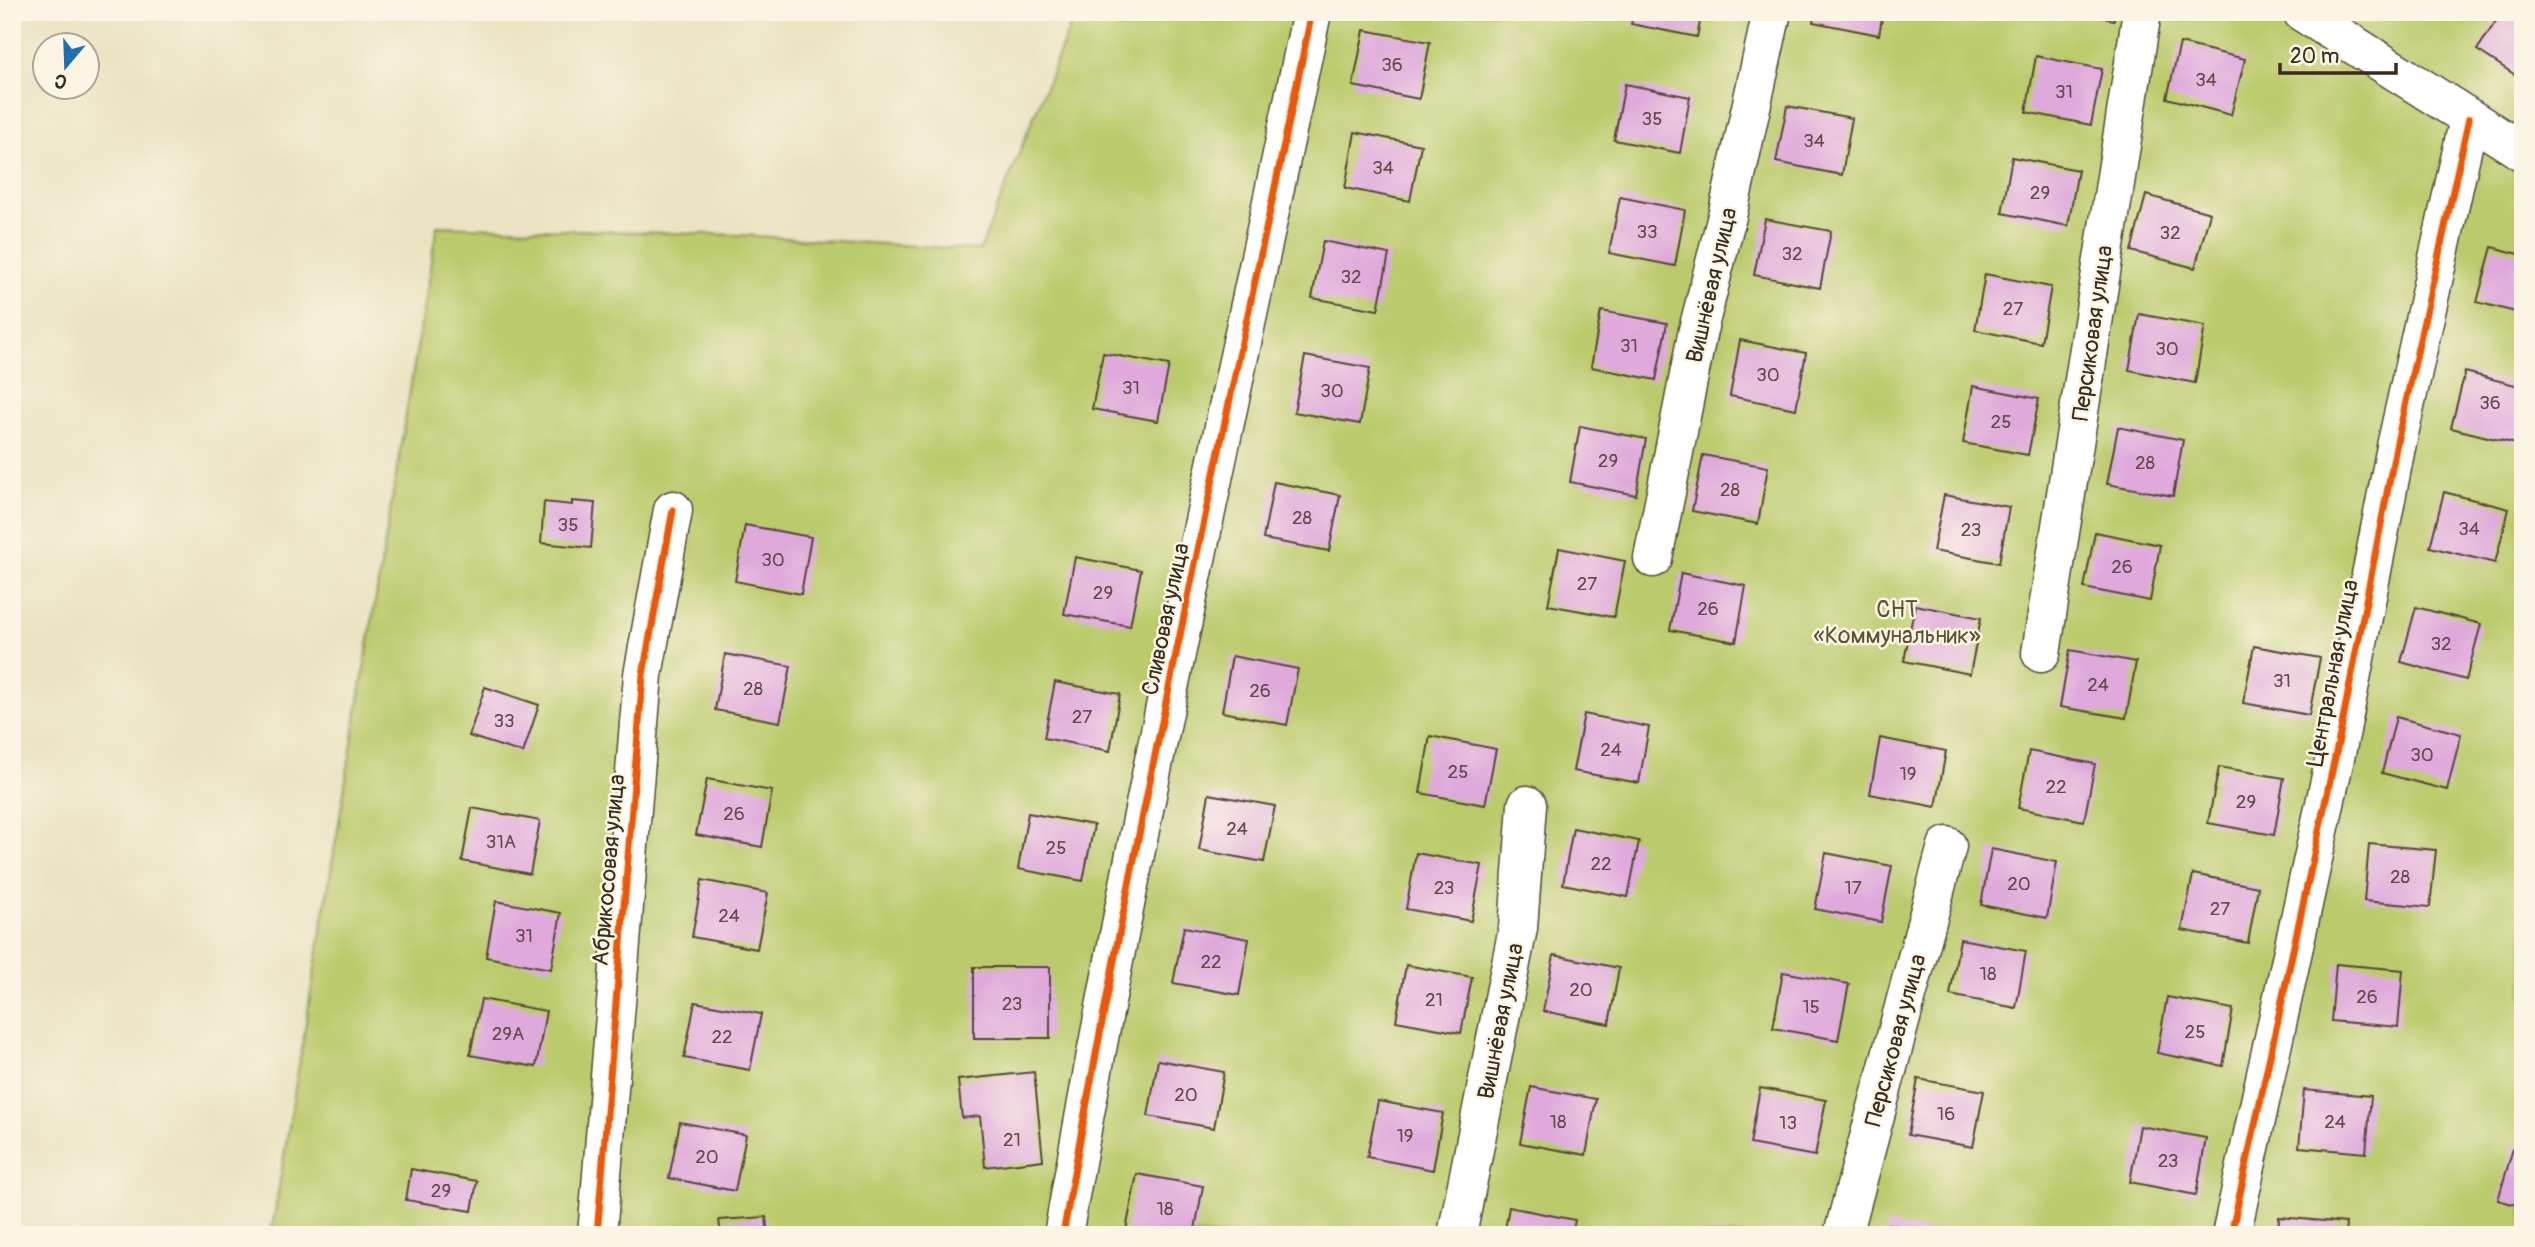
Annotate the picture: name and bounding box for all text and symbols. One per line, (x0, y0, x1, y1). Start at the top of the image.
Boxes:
north arrow (32, 32, 102, 102)
scale bar (2280, 32, 2395, 76)
text: 20 m (2290, 43, 2339, 70)
house number: 36 (1381, 53, 1403, 77)
text: С (51, 68, 70, 94)
house number: 34 (2195, 68, 2217, 92)
house number: 31 (2055, 80, 2073, 104)
house number: 35 (1642, 107, 1662, 131)
house number: 34 (1803, 129, 1825, 153)
house number: 34 (1372, 156, 1394, 180)
house number: 29 (2030, 181, 2050, 205)
street label: Вишнёвая улица (1680, 205, 1743, 366)
house number: 33 (1636, 220, 1658, 244)
house number: 32 (2159, 221, 2181, 245)
house number: 32 (1781, 242, 1803, 266)
street label: Персиковая улица (2066, 243, 2119, 423)
house number: 32 (1340, 265, 1362, 289)
house number: 27 (2003, 297, 2023, 321)
house number: 31 (1620, 334, 1638, 358)
house number: 30 (2155, 337, 2179, 361)
house number: 30 (1756, 363, 1780, 387)
house number: 31 (1122, 376, 1140, 400)
house number: 30 (1320, 379, 1344, 403)
house number: 36 (2479, 391, 2501, 415)
house number: 25 (1991, 410, 2011, 434)
house number: 29 (1598, 449, 1618, 473)
house number: 28 (2135, 451, 2155, 475)
house number: 28 (1720, 478, 1740, 502)
house number: 28 (1292, 506, 1312, 530)
house number: 35 (558, 513, 578, 537)
house number: 34 (2458, 517, 2480, 541)
house number: 23 (1961, 518, 1981, 542)
street label: Сливовая улица (1135, 540, 1196, 698)
house number: 30 (761, 548, 785, 572)
house number: 26 (2111, 555, 2133, 579)
house number: 27 (1577, 572, 1597, 596)
street label: Центральная улица (2300, 577, 2365, 769)
house number: 29 (1093, 581, 1113, 605)
park label: СНТ «Коммунальник» (1813, 595, 1981, 650)
house number: 26 (1697, 597, 1719, 621)
house number: 32 (2430, 632, 2452, 656)
house number: 31 (2273, 669, 2291, 693)
house number: 24 (2087, 673, 2109, 697)
house number: 28 (743, 677, 763, 701)
house number: 26 (1249, 679, 1271, 703)
house number: 27 (1072, 705, 1092, 729)
house number: 33 (493, 709, 515, 733)
house number: 24 (1600, 738, 1622, 762)
house number: 30 (2410, 743, 2434, 767)
house number: 25 (1448, 760, 1468, 784)
house number: 19 (1899, 762, 1917, 786)
street label: Абрикосовая улица (586, 773, 631, 967)
house number: 22 (2045, 775, 2067, 799)
house number: 29 (2236, 790, 2256, 814)
house number: 26 (723, 802, 745, 826)
house number: 24 (1226, 817, 1248, 841)
house number: 31А (486, 830, 516, 854)
house number: 25 (1046, 836, 1066, 860)
house number: 22 (1590, 852, 1612, 876)
house number: 28 (2390, 865, 2410, 889)
house number: 20 (2007, 872, 2031, 896)
house number: 23 (1434, 876, 1454, 900)
house number: 17 (1844, 876, 1862, 900)
house number: 27 (2210, 897, 2230, 921)
house number: 24 (718, 904, 740, 928)
house number: 31 (515, 924, 533, 948)
street label: Вишнёвая улица (1471, 941, 1530, 1102)
house number: 22 (1200, 950, 1222, 974)
street label: Персиковая улица (1859, 951, 1932, 1129)
house number: 18 (1979, 962, 1997, 986)
house number: 20 (1569, 978, 1593, 1002)
house number: 26 (2356, 985, 2378, 1009)
house number: 21 (1425, 988, 1443, 1012)
house number: 23 (1002, 992, 1022, 1016)
house number: 15 (1802, 995, 1820, 1019)
house number: 25 (2185, 1020, 2205, 1044)
house number: 29А (492, 1022, 524, 1046)
house number: 22 (711, 1025, 733, 1049)
house number: 20 (1174, 1083, 1198, 1107)
house number: 16 (1937, 1102, 1955, 1126)
house number: 18 (1549, 1110, 1567, 1134)
house number: 24 (2324, 1110, 2346, 1134)
house number: 13 (1779, 1111, 1797, 1135)
house number: 19 (1396, 1124, 1414, 1148)
house number: 21 (1003, 1128, 1021, 1152)
house number: 20 (695, 1145, 719, 1169)
house number: 23 (2158, 1149, 2178, 1173)
house number: 29 (431, 1179, 451, 1203)
house number: 18 (1156, 1197, 1174, 1221)

